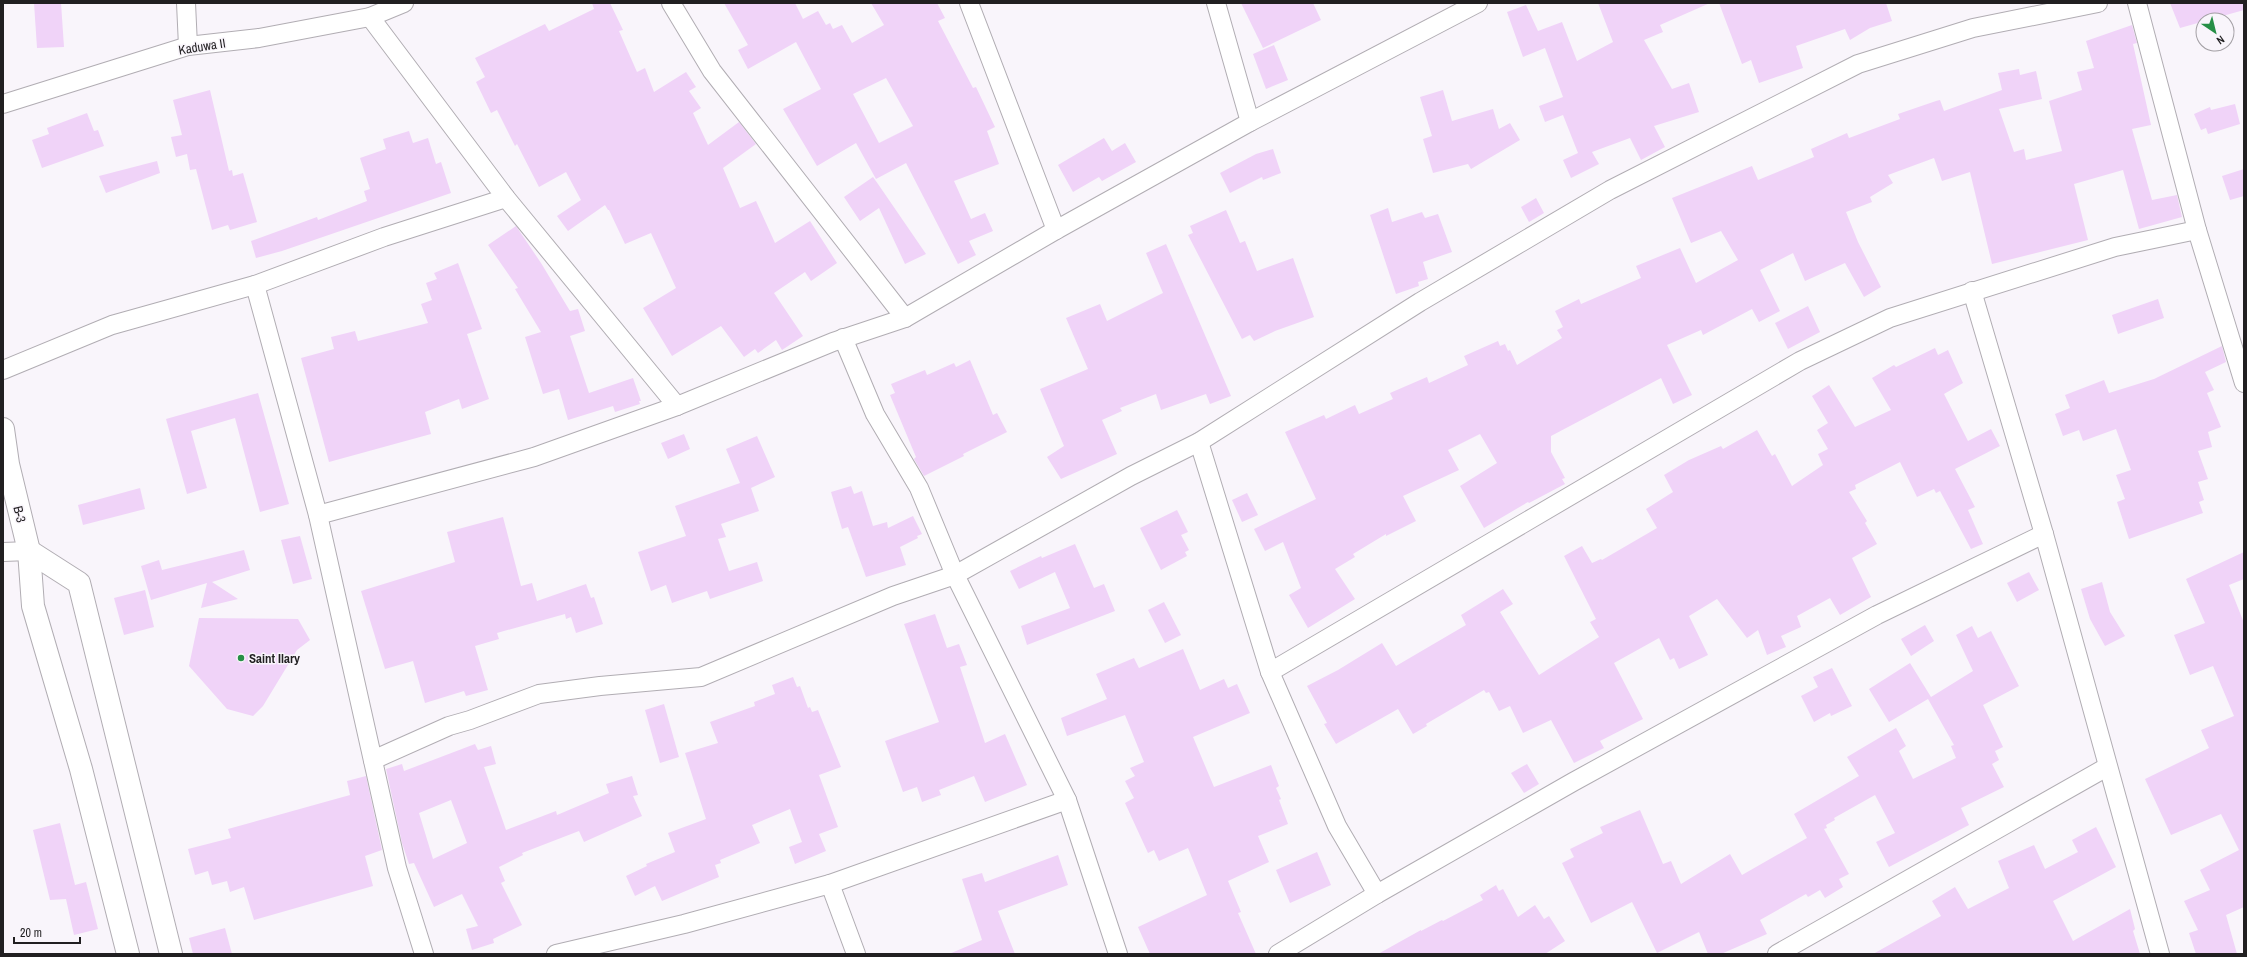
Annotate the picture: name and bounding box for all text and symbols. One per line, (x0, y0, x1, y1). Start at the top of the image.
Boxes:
north arrow (2195, 12, 2235, 52)
text: N (2214, 33, 2227, 48)
street label: Kaduwa II (177, 34, 227, 59)
street label: B-3 (9, 504, 30, 524)
place label: Saint Ilary (249, 650, 300, 667)
marker: Saint Ilary (236, 653, 246, 663)
scale bar (14, 919, 80, 945)
text: 20 m (20, 925, 42, 941)

